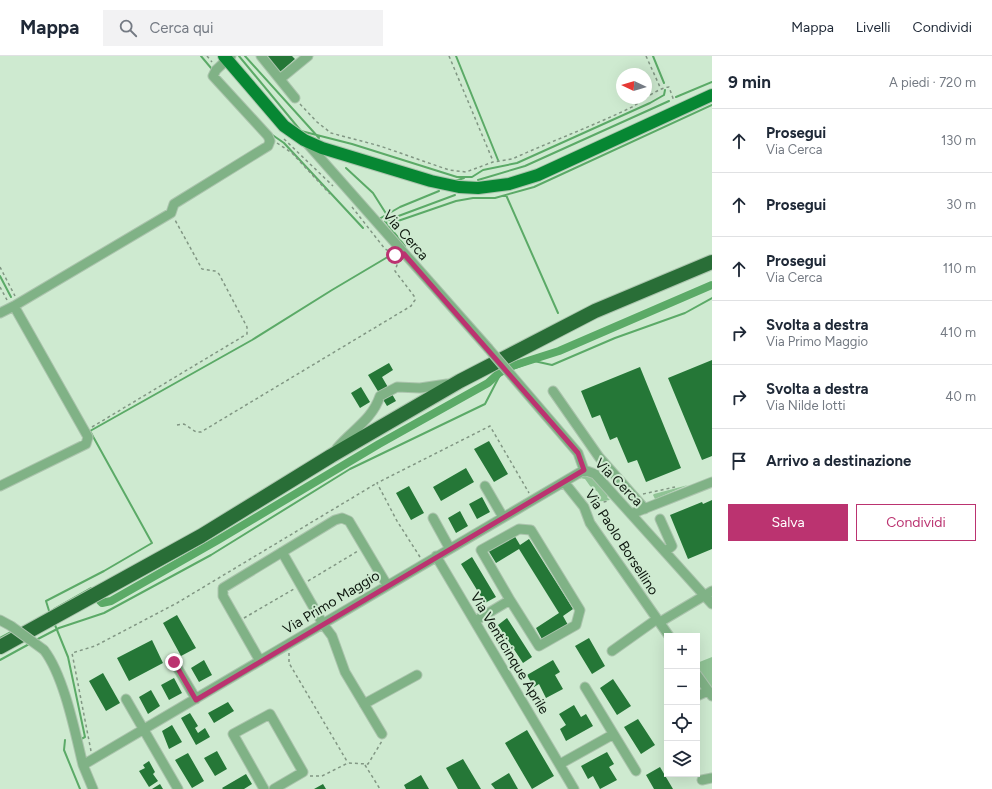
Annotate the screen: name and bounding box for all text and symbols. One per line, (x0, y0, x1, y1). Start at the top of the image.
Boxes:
search box (103, 10, 383, 46)
text: Mappa (20, 16, 79, 39)
icon: search (117, 17, 139, 39)
text: Cerca qui (149, 19, 213, 37)
text: Mappa (791, 19, 834, 36)
text: Livelli (856, 19, 891, 36)
text: Condividi (913, 19, 972, 36)
north arrow (616, 68, 652, 104)
text: 9 min (728, 72, 771, 92)
text: A piedi · 720 m (889, 75, 976, 90)
text: Prosegui (766, 124, 826, 142)
icon: ahead (728, 130, 750, 152)
text: 130 m (941, 133, 976, 148)
text: Via Cerca (766, 142, 822, 157)
icon: ahead (728, 194, 750, 216)
text: Prosegui (766, 196, 826, 214)
text: 30 m (946, 197, 976, 212)
street label: Via Cerca (379, 207, 432, 264)
route start (386, 246, 404, 264)
text: Prosegui (766, 252, 826, 270)
icon: ahead (728, 258, 750, 280)
text: 110 m (943, 261, 976, 276)
text: Via Cerca (766, 270, 822, 285)
text: Svolta a destra (766, 316, 869, 334)
icon: right (728, 322, 750, 344)
text: 410 m (940, 325, 976, 340)
text: Via Primo Maggio (766, 334, 868, 349)
text: Svolta a destra (766, 380, 869, 398)
icon: right (728, 386, 750, 408)
text: 40 m (945, 389, 976, 404)
text: Via Nilde Iotti (766, 398, 846, 413)
icon: arrive (728, 450, 750, 472)
text: Arrivo a destinazione (766, 452, 911, 470)
street label: Via Cerca (591, 455, 646, 510)
street label: Via Paolo Borsellino (581, 486, 662, 598)
button: Salva (728, 504, 848, 541)
button: Condividi (856, 504, 976, 541)
street label: Via Primo Maggio (280, 567, 383, 638)
street label: Via Venticinque Aprile (467, 589, 553, 717)
map controls (664, 633, 700, 777)
button: + (664, 633, 700, 669)
route end (165, 653, 183, 671)
button: − (664, 669, 700, 705)
button: locate (664, 705, 700, 741)
button: layers (664, 741, 700, 777)

